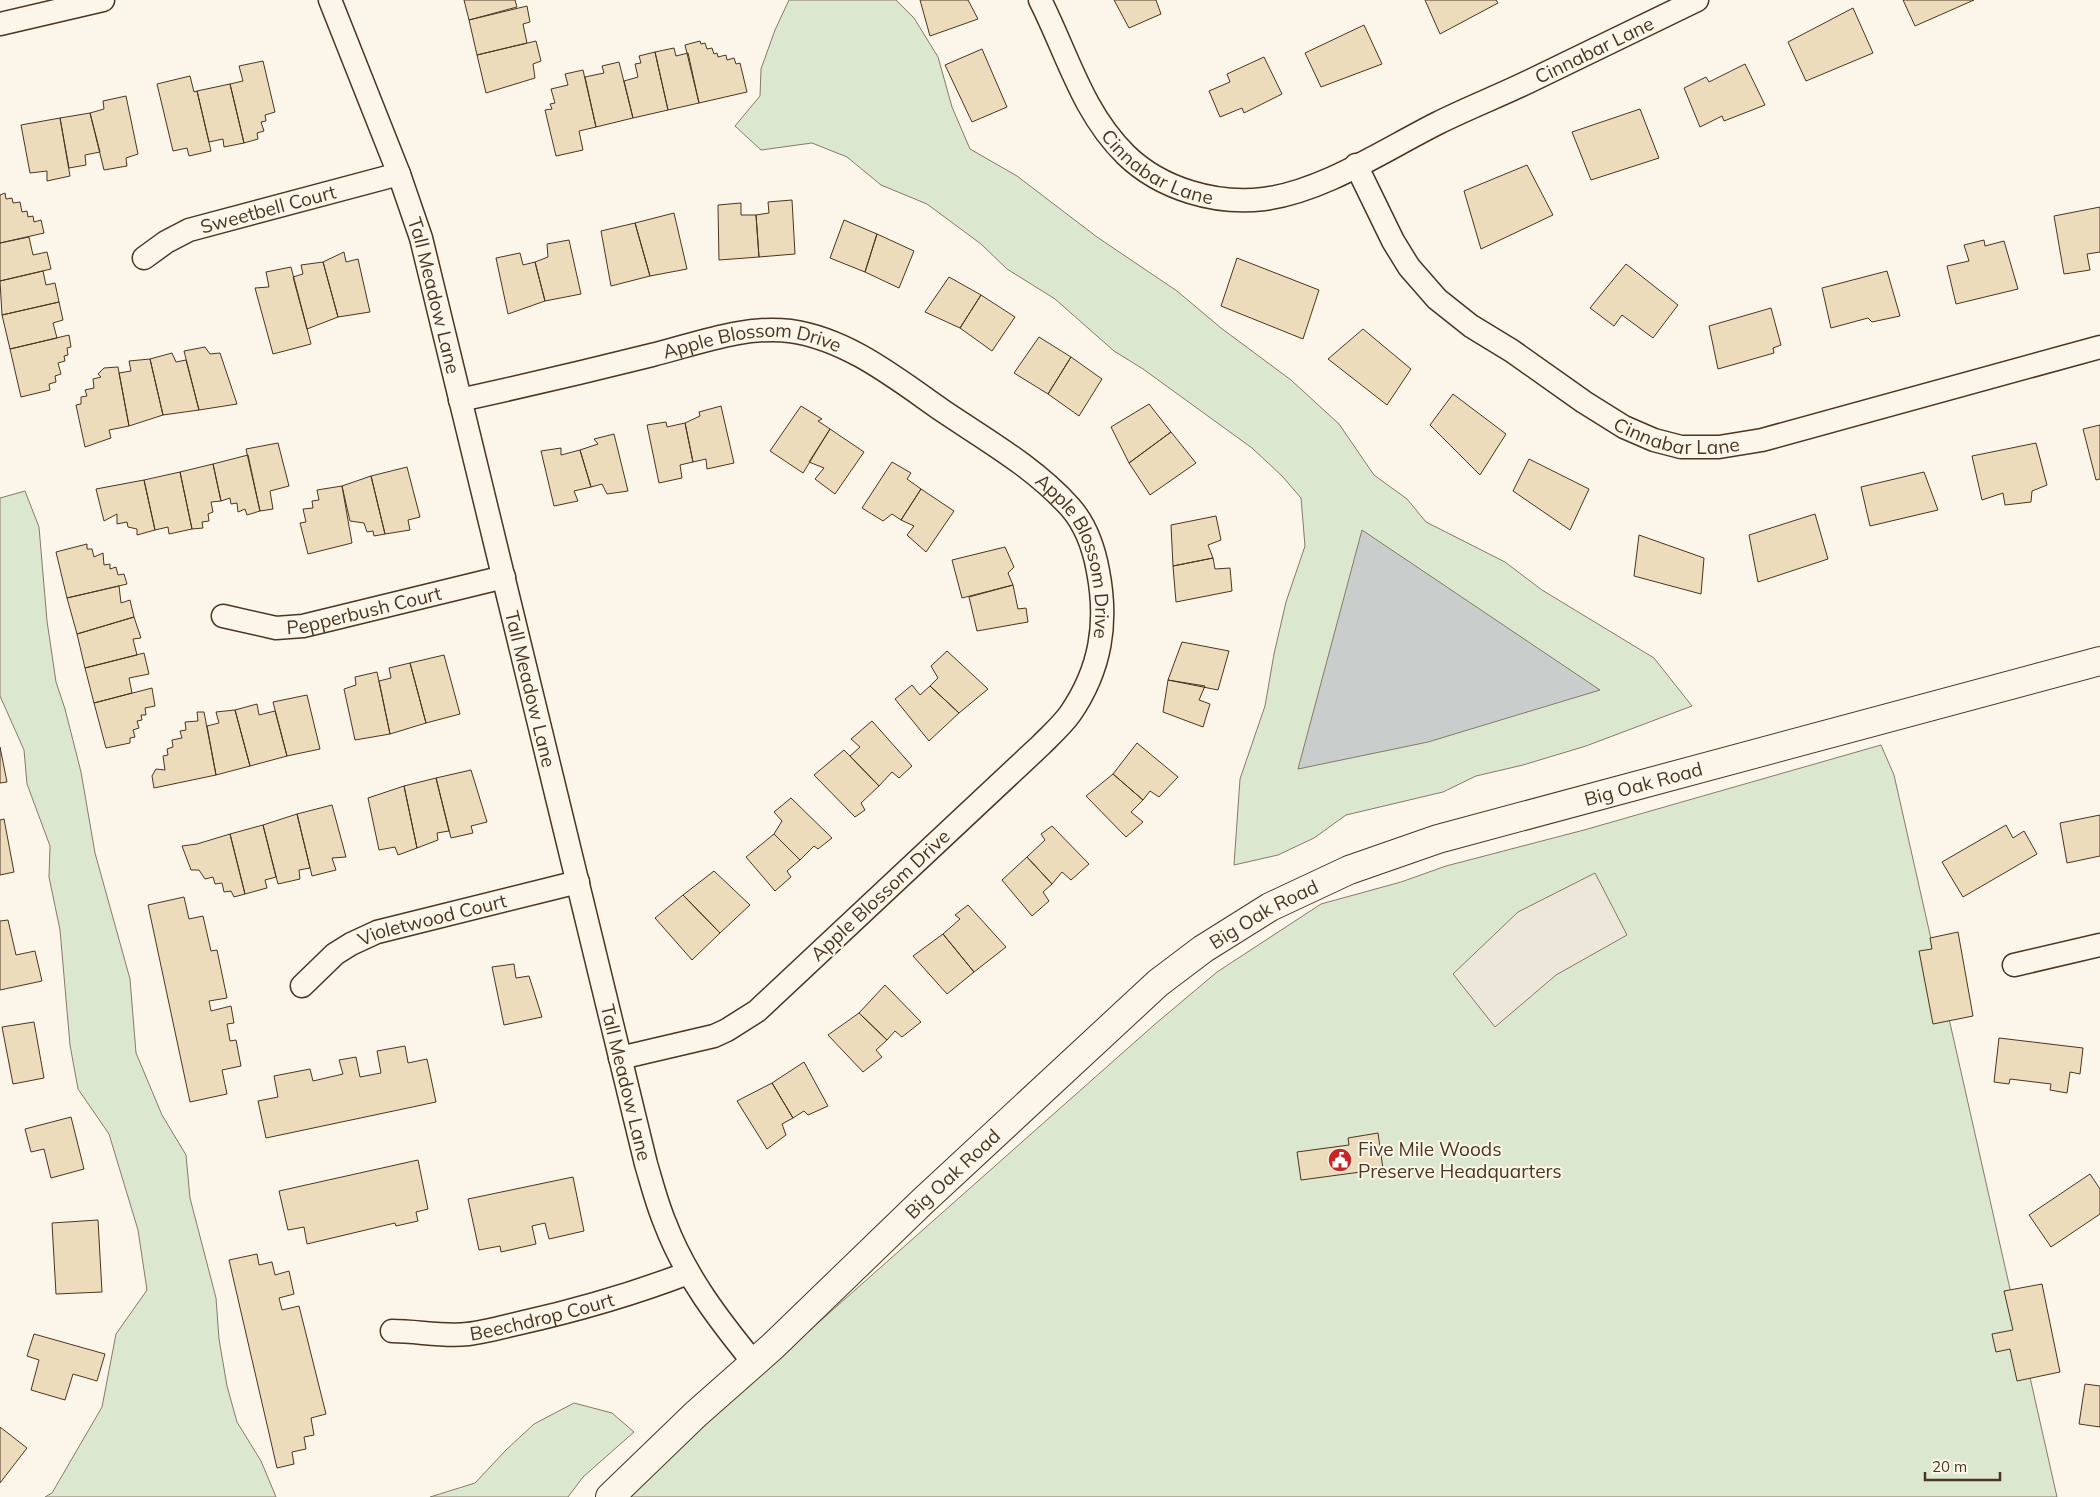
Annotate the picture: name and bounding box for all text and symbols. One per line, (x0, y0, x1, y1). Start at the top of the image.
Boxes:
street label: Cinnabar Lane (1531, 11, 1657, 89)
street label: Cinnabar Lane (1096, 124, 1215, 209)
street label: Sweetbell Court (198, 179, 339, 238)
street label: Tall Meadow Lane (403, 214, 466, 376)
street label: Apple Blossom Drive (660, 318, 845, 364)
street label: Cinnabar Lane (1609, 412, 1741, 459)
street label: Apple Blossom Drive (1031, 468, 1114, 640)
street label: Pepperbush Court (285, 581, 444, 639)
street label: Tall Meadow Lane (500, 608, 561, 770)
street label: Big Oak Road (1582, 756, 1705, 811)
street label: Apple Blossom Drive (805, 824, 955, 966)
street label: Big Oak Road (1205, 874, 1322, 954)
street label: Violetwood Court (354, 888, 509, 951)
street label: Tall Meadow Lane (596, 1002, 657, 1163)
street label: Big Oak Road (900, 1124, 1005, 1224)
place label: Five Mile Woods Preserve Headquarters (1358, 1137, 1562, 1183)
public building icon: Five Mile Woods Preserve Headquarters (1327, 1147, 1353, 1173)
street label: Beechdrop Court (468, 1287, 617, 1346)
scale bar (1925, 1450, 2000, 1482)
text: 20 m (1932, 1457, 1967, 1476)

